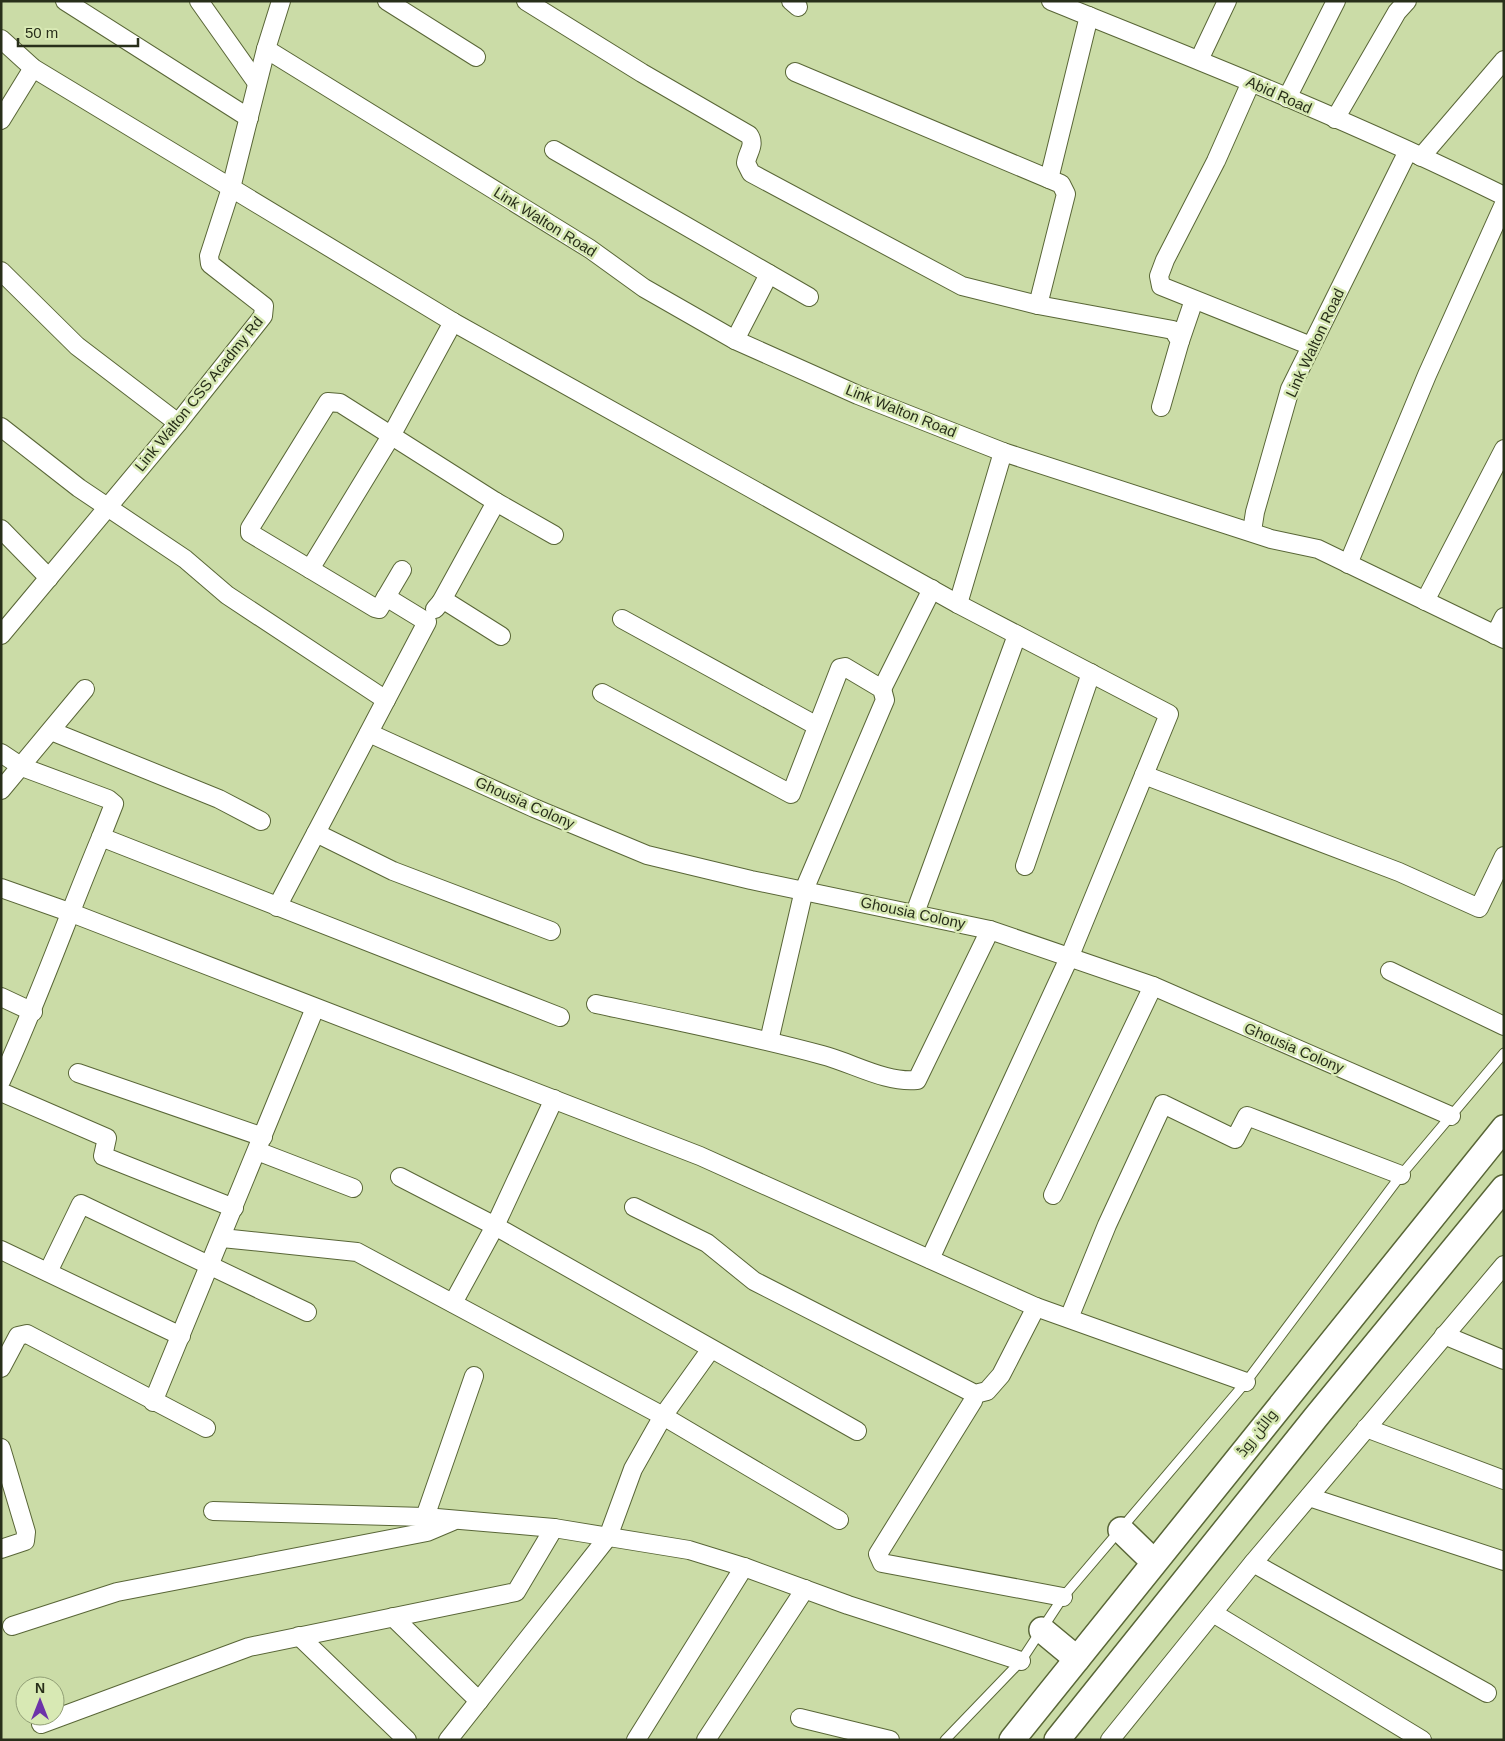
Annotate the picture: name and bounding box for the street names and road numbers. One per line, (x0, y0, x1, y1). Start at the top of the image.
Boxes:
street label: Abid Road (1244, 73, 1315, 117)
street label: Link Walton Road (491, 183, 600, 260)
street label: Link Walton Road (1282, 286, 1347, 400)
street label: Link Walton CSS Acadmy Rd (131, 313, 266, 474)
street label: Link Walton Road (843, 381, 959, 440)
street label: Ghousia Colony (473, 773, 578, 832)
street label: Ghousia Colony (859, 893, 968, 932)
street label: Ghousia Colony (1242, 1019, 1347, 1076)
street label: والٹن روڈ (1233, 1406, 1282, 1461)

